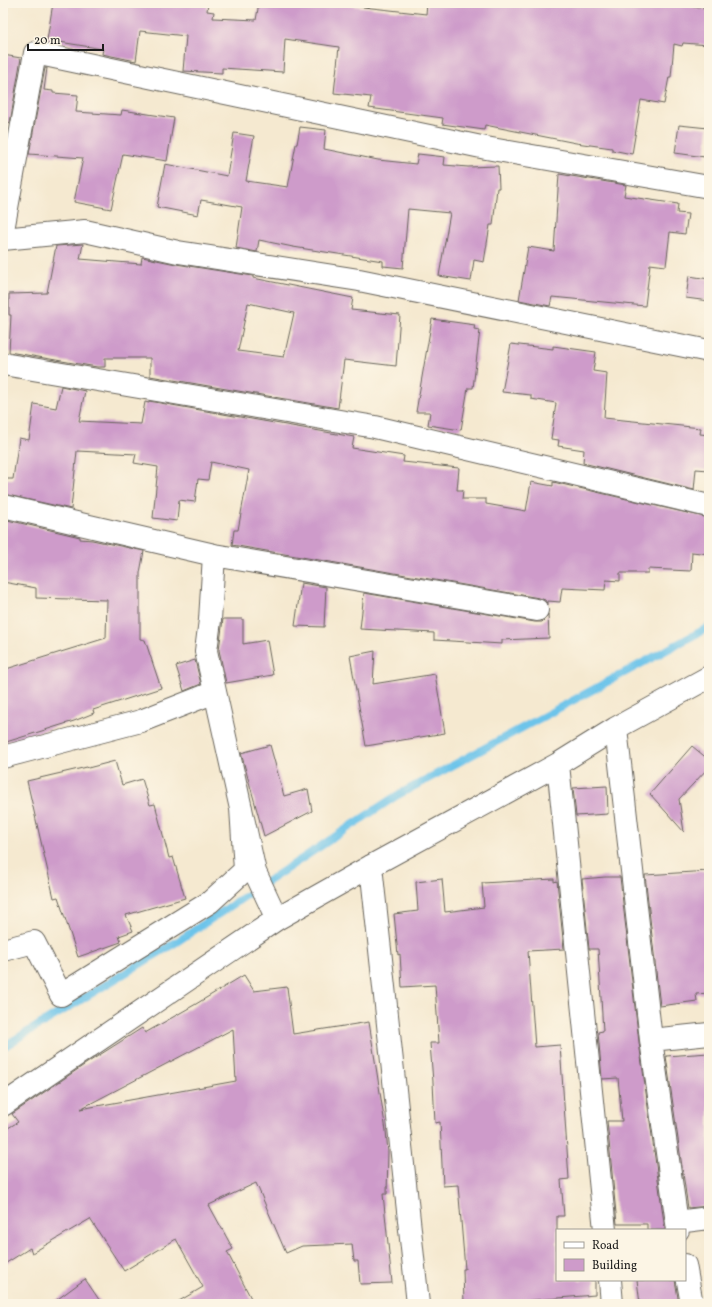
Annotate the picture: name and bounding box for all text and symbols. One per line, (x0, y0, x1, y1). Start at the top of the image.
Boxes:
scale bar (28, 26, 103, 52)
text: 20 m (34, 33, 61, 49)
legend (556, 1229, 686, 1281)
text: Road (592, 1238, 619, 1254)
text: Building (592, 1258, 637, 1274)

